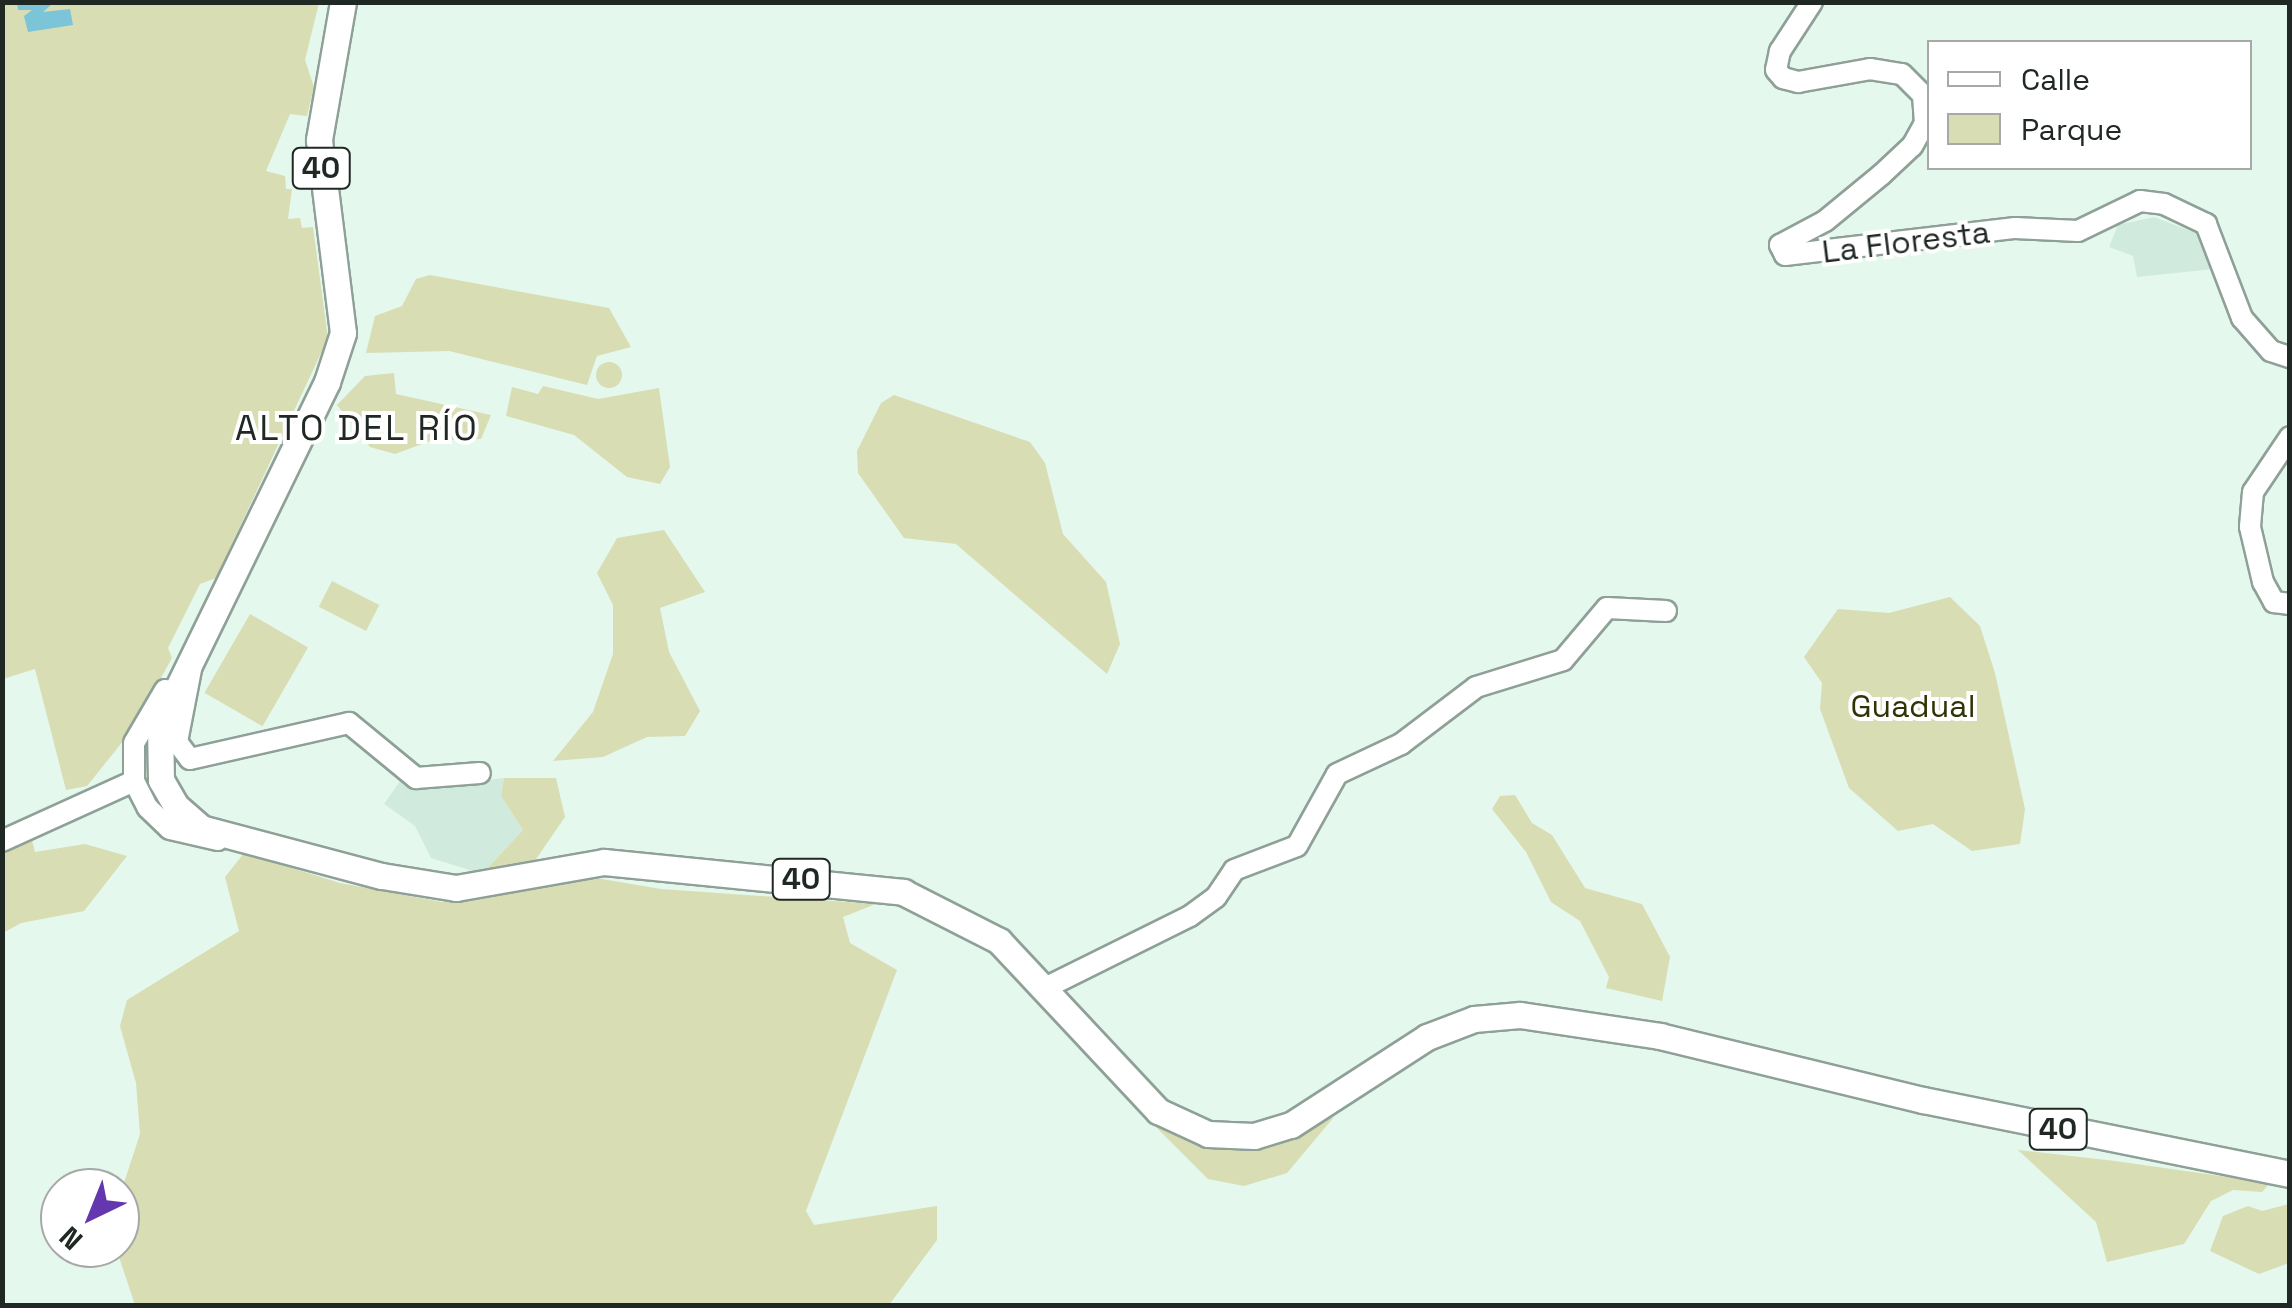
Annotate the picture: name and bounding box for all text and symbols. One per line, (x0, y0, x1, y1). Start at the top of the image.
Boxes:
legend (1927, 40, 2252, 170)
text: Calle (2021, 60, 2090, 99)
text: Parque (2021, 110, 2122, 149)
road number: 40 (291, 143, 351, 193)
street label: La Floresta (1820, 213, 1992, 271)
district label: ALTO DEL RÍO (234, 407, 480, 449)
park label: Guadual (1850, 687, 1976, 725)
road number: 40 (771, 854, 831, 904)
road number: 40 (2028, 1104, 2088, 1154)
north arrow (40, 1168, 140, 1268)
text: N (52, 1219, 90, 1258)

